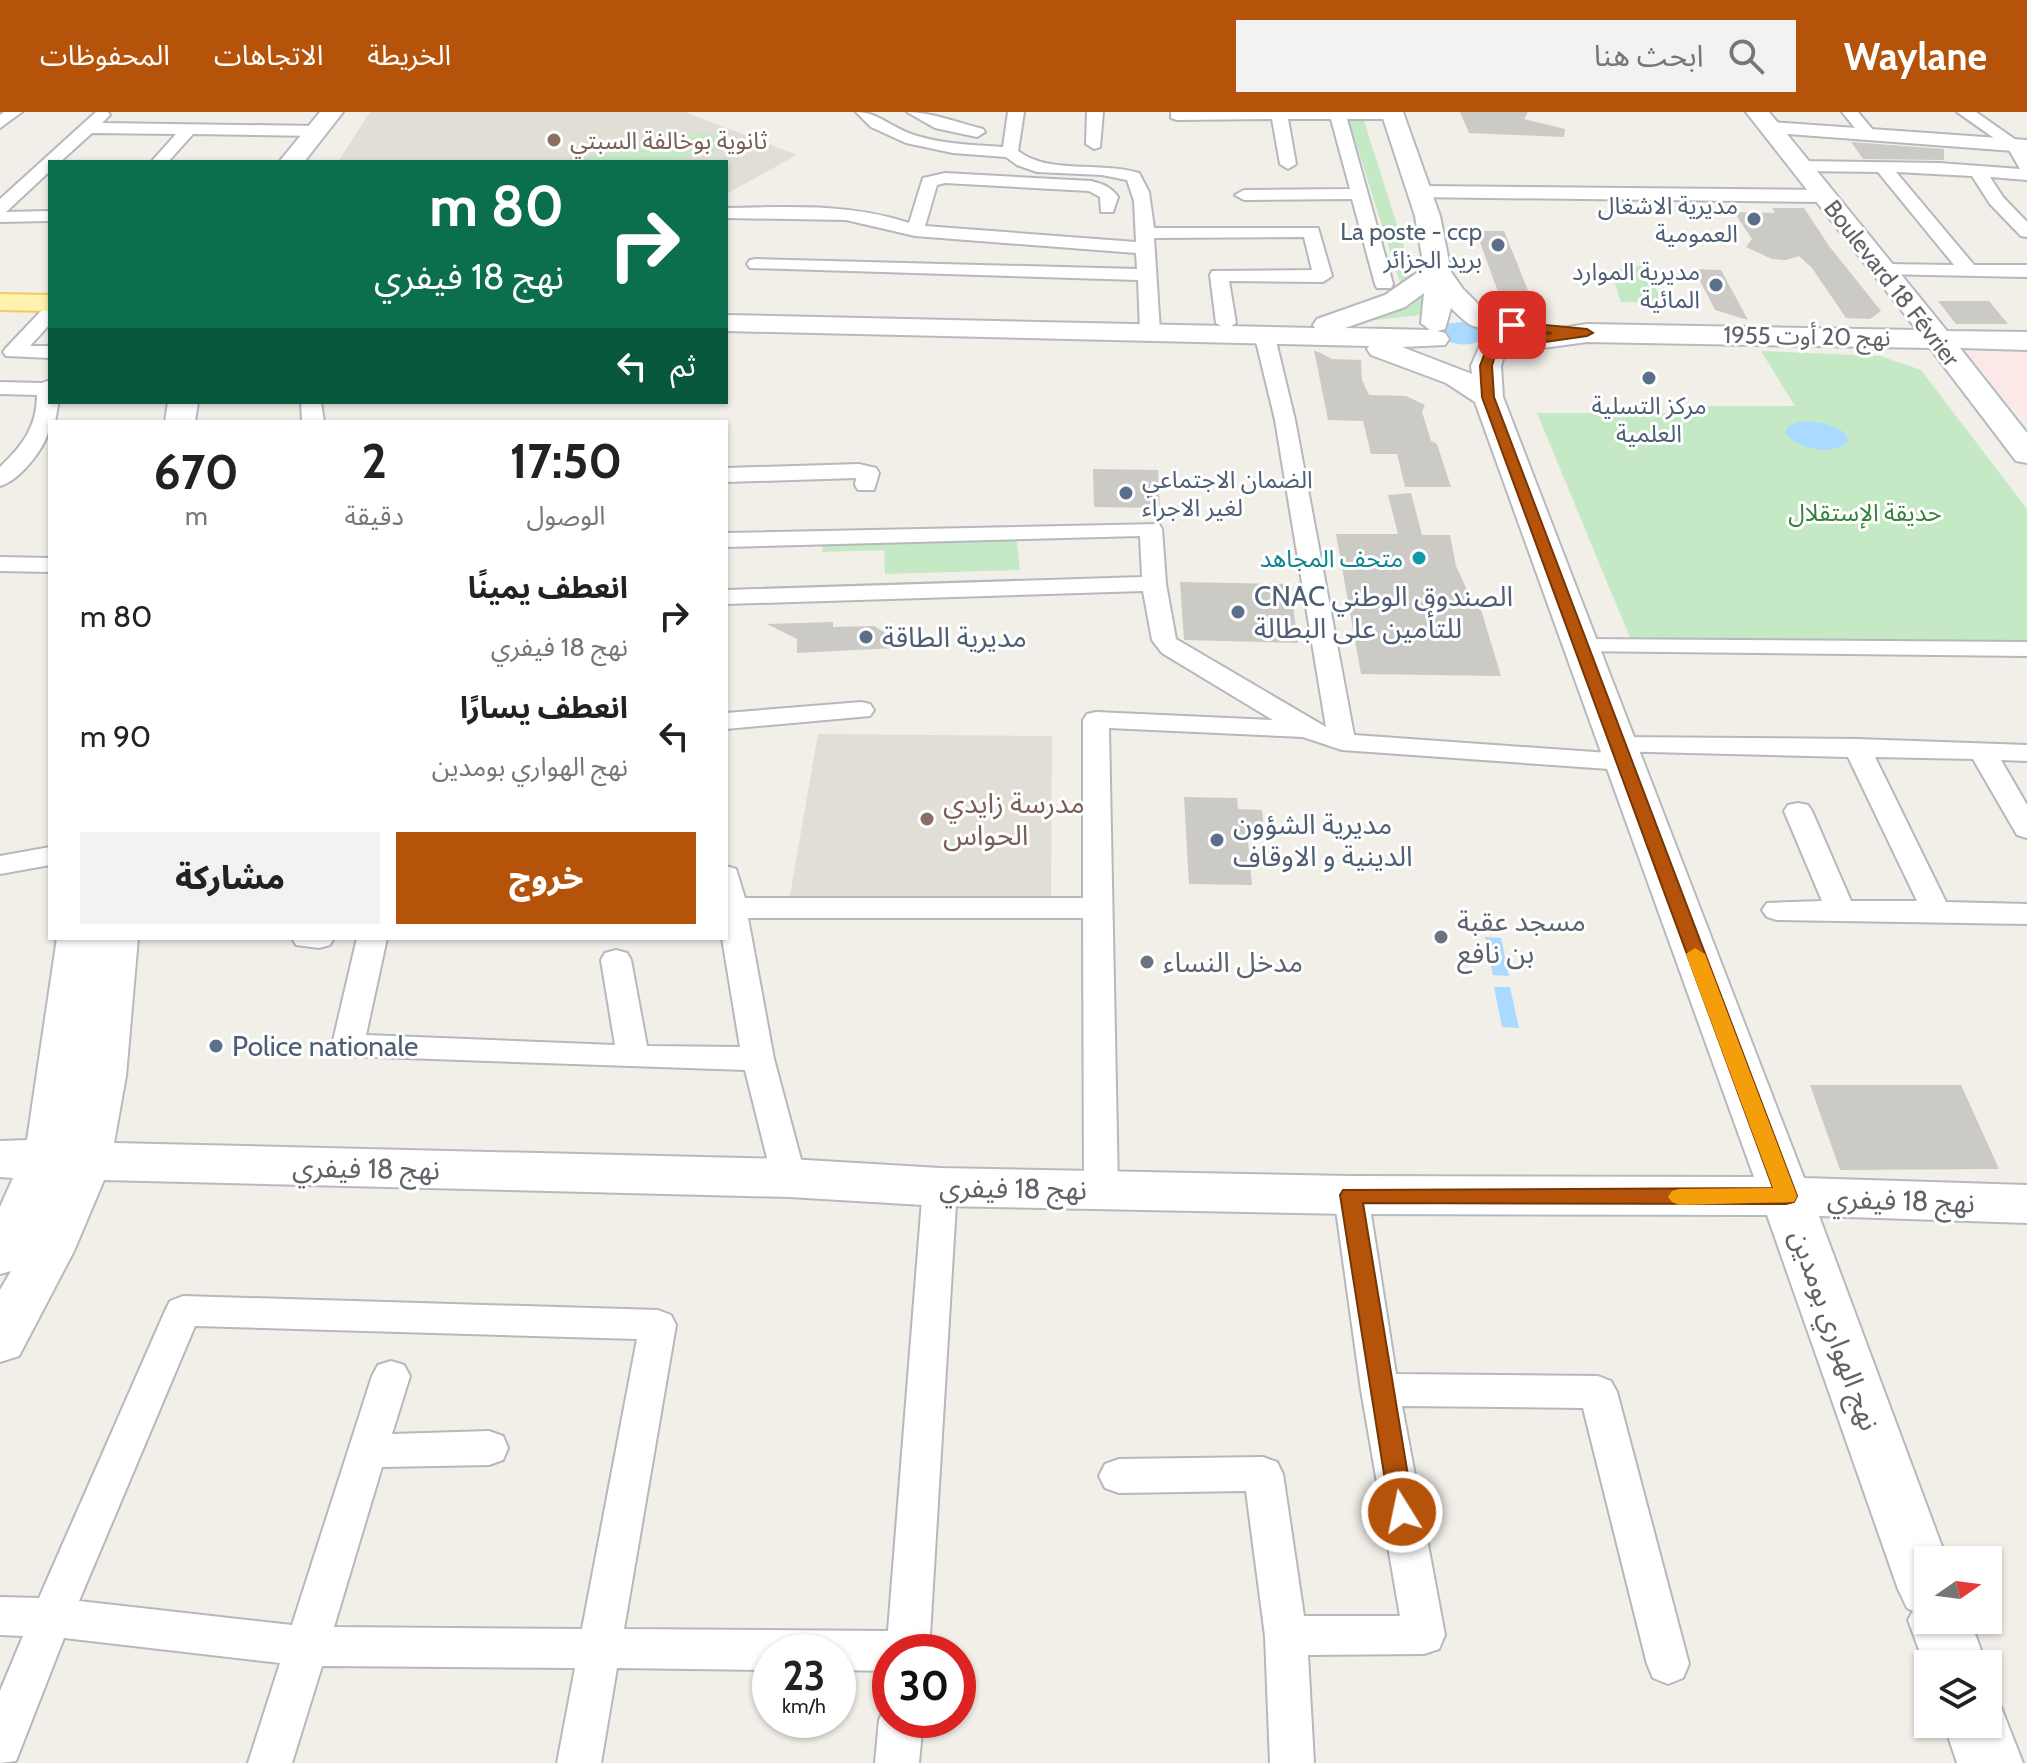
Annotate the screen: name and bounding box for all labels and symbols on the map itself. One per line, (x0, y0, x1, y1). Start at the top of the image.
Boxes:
place label: ثانوية بوخالفة السبتي (570, 126, 767, 159)
marker: ثانوية بوخالفة السبتي (545, 131, 563, 149)
place label: مديرية الاشغال العمومية (1598, 191, 1738, 248)
street label: Boulevard 18 Février (1818, 194, 1966, 372)
marker: مديرية الاشغال العمومية (1745, 210, 1763, 228)
place label: La poste - ccp بريد الجزائر (1340, 217, 1482, 274)
marker: La poste - ccp بريد الجزائر (1489, 236, 1507, 254)
place label: مديرية الموارد المائية (1572, 257, 1700, 314)
marker: مديرية الموارد المائية (1707, 276, 1725, 294)
pin (1478, 291, 1546, 359)
street label: نهج 20 أوت 1955 (1723, 319, 1891, 355)
marker: مركز التسلية العلمية (1640, 369, 1658, 387)
place label: مركز التسلية العلمية (1591, 391, 1707, 448)
place label: الضمان الاجتماعي لغير الاجراء (1142, 465, 1313, 522)
marker: الضمان الاجتماعي لغير الاجراء (1117, 484, 1135, 502)
park label: حديقة الإستقلال (1788, 498, 1942, 529)
place label: متحف المجاهد (1260, 544, 1403, 573)
marker: متحف المجاهد (1410, 549, 1428, 567)
place label: CNAC الصندوق الوطني للتأمين على البطالة (1254, 579, 1513, 645)
marker: CNAC الصندوق الوطني للتأمين على البطالة (1229, 603, 1247, 621)
place label: مديرية الطاقة (882, 620, 1027, 654)
marker: مديرية الطاقة (857, 628, 875, 646)
place label: مدرسة زايدي الحواس (943, 786, 1085, 852)
place label: مديرية الشؤون الدينية و الاوقاف (1233, 807, 1413, 873)
marker: مدرسة زايدي الحواس (918, 810, 936, 828)
marker: مديرية الشؤون الدينية و الاوقاف (1208, 831, 1226, 849)
place label: مسجد عقبة بن نافع (1457, 904, 1586, 974)
marker: مسجد عقبة بن نافع (1432, 928, 1450, 946)
place label: مدخل النساء (1163, 945, 1303, 979)
marker: مدخل النساء (1138, 953, 1156, 971)
place label: Police nationale (232, 1029, 418, 1063)
marker: Police nationale (207, 1037, 225, 1055)
street label: نهج 18 فيفري (292, 1150, 440, 1191)
street label: نهج 18 فيفري (939, 1170, 1087, 1211)
street label: نهج 18 فيفري (1826, 1180, 1975, 1224)
street label: نهج الهواري بومدين (1779, 1225, 1887, 1437)
position arrow (1360, 1470, 1444, 1554)
north arrow (1914, 1546, 2002, 1634)
speed limit sign: 30 (872, 1634, 976, 1738)

